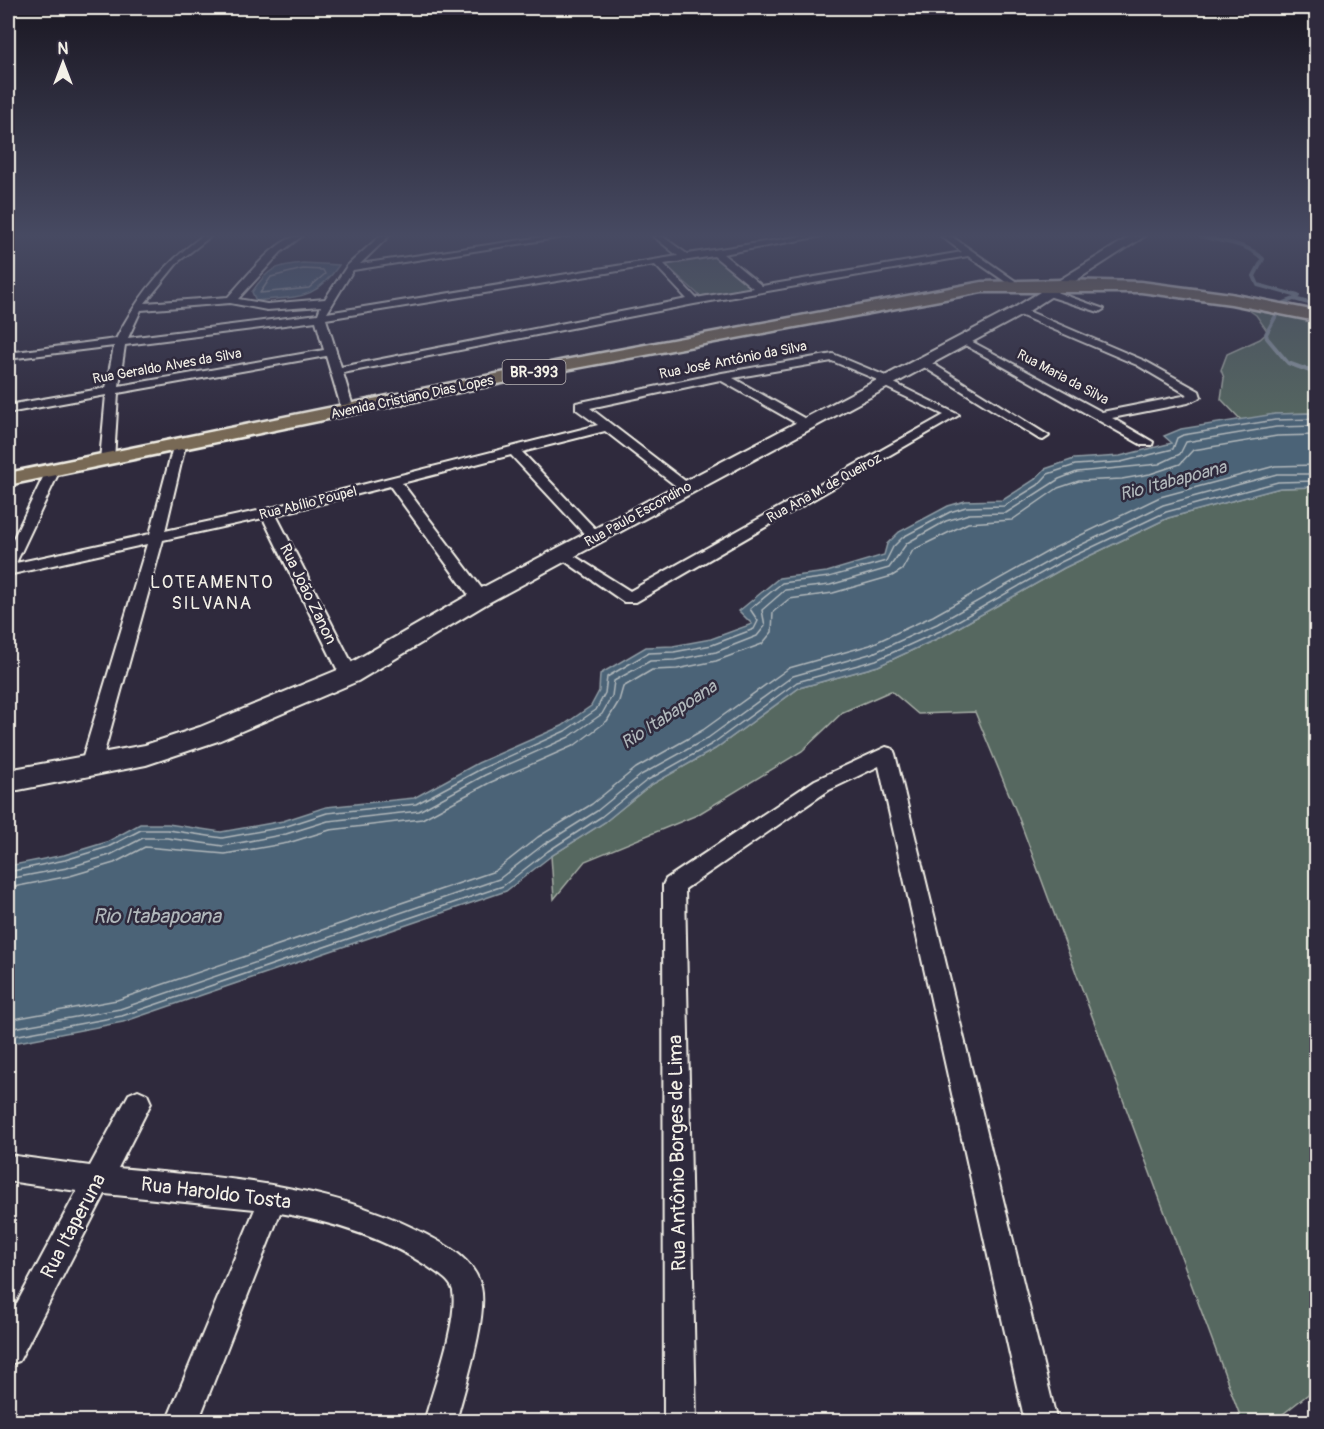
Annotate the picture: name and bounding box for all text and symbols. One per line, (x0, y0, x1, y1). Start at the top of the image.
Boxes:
north arrow (33, 33, 93, 93)
text: N (58, 39, 69, 59)
street label: Rua José Antônio da Silva (658, 337, 808, 383)
street label: Rua Geraldo Alves da Silva (91, 345, 243, 387)
street label: Rua Maria da Silva (1014, 346, 1112, 408)
road number: BR-393 (502, 360, 566, 384)
street label: Avenida Cristiano Dias Lopes (329, 371, 496, 423)
street label: Rua Ana M. de Queiroz (764, 449, 884, 527)
water label: Rio Itabapoana (1117, 455, 1231, 506)
street label: Rua Paulo Escondino (581, 477, 695, 551)
street label: Rua Abílio Poupel (257, 483, 359, 523)
street label: Rua João Zanon (275, 540, 341, 648)
district label: LOTEAMENTO SILVANA (150, 571, 274, 615)
water label: Rio Itabapoana (617, 675, 723, 755)
water label: Rio Itabapoana (93, 903, 222, 930)
street label: Rua Antônio Borges de Lima (662, 1035, 692, 1271)
street label: Rua Itaperuna (35, 1169, 111, 1283)
street label: Rua Haroldo Tosta (139, 1171, 293, 1215)

